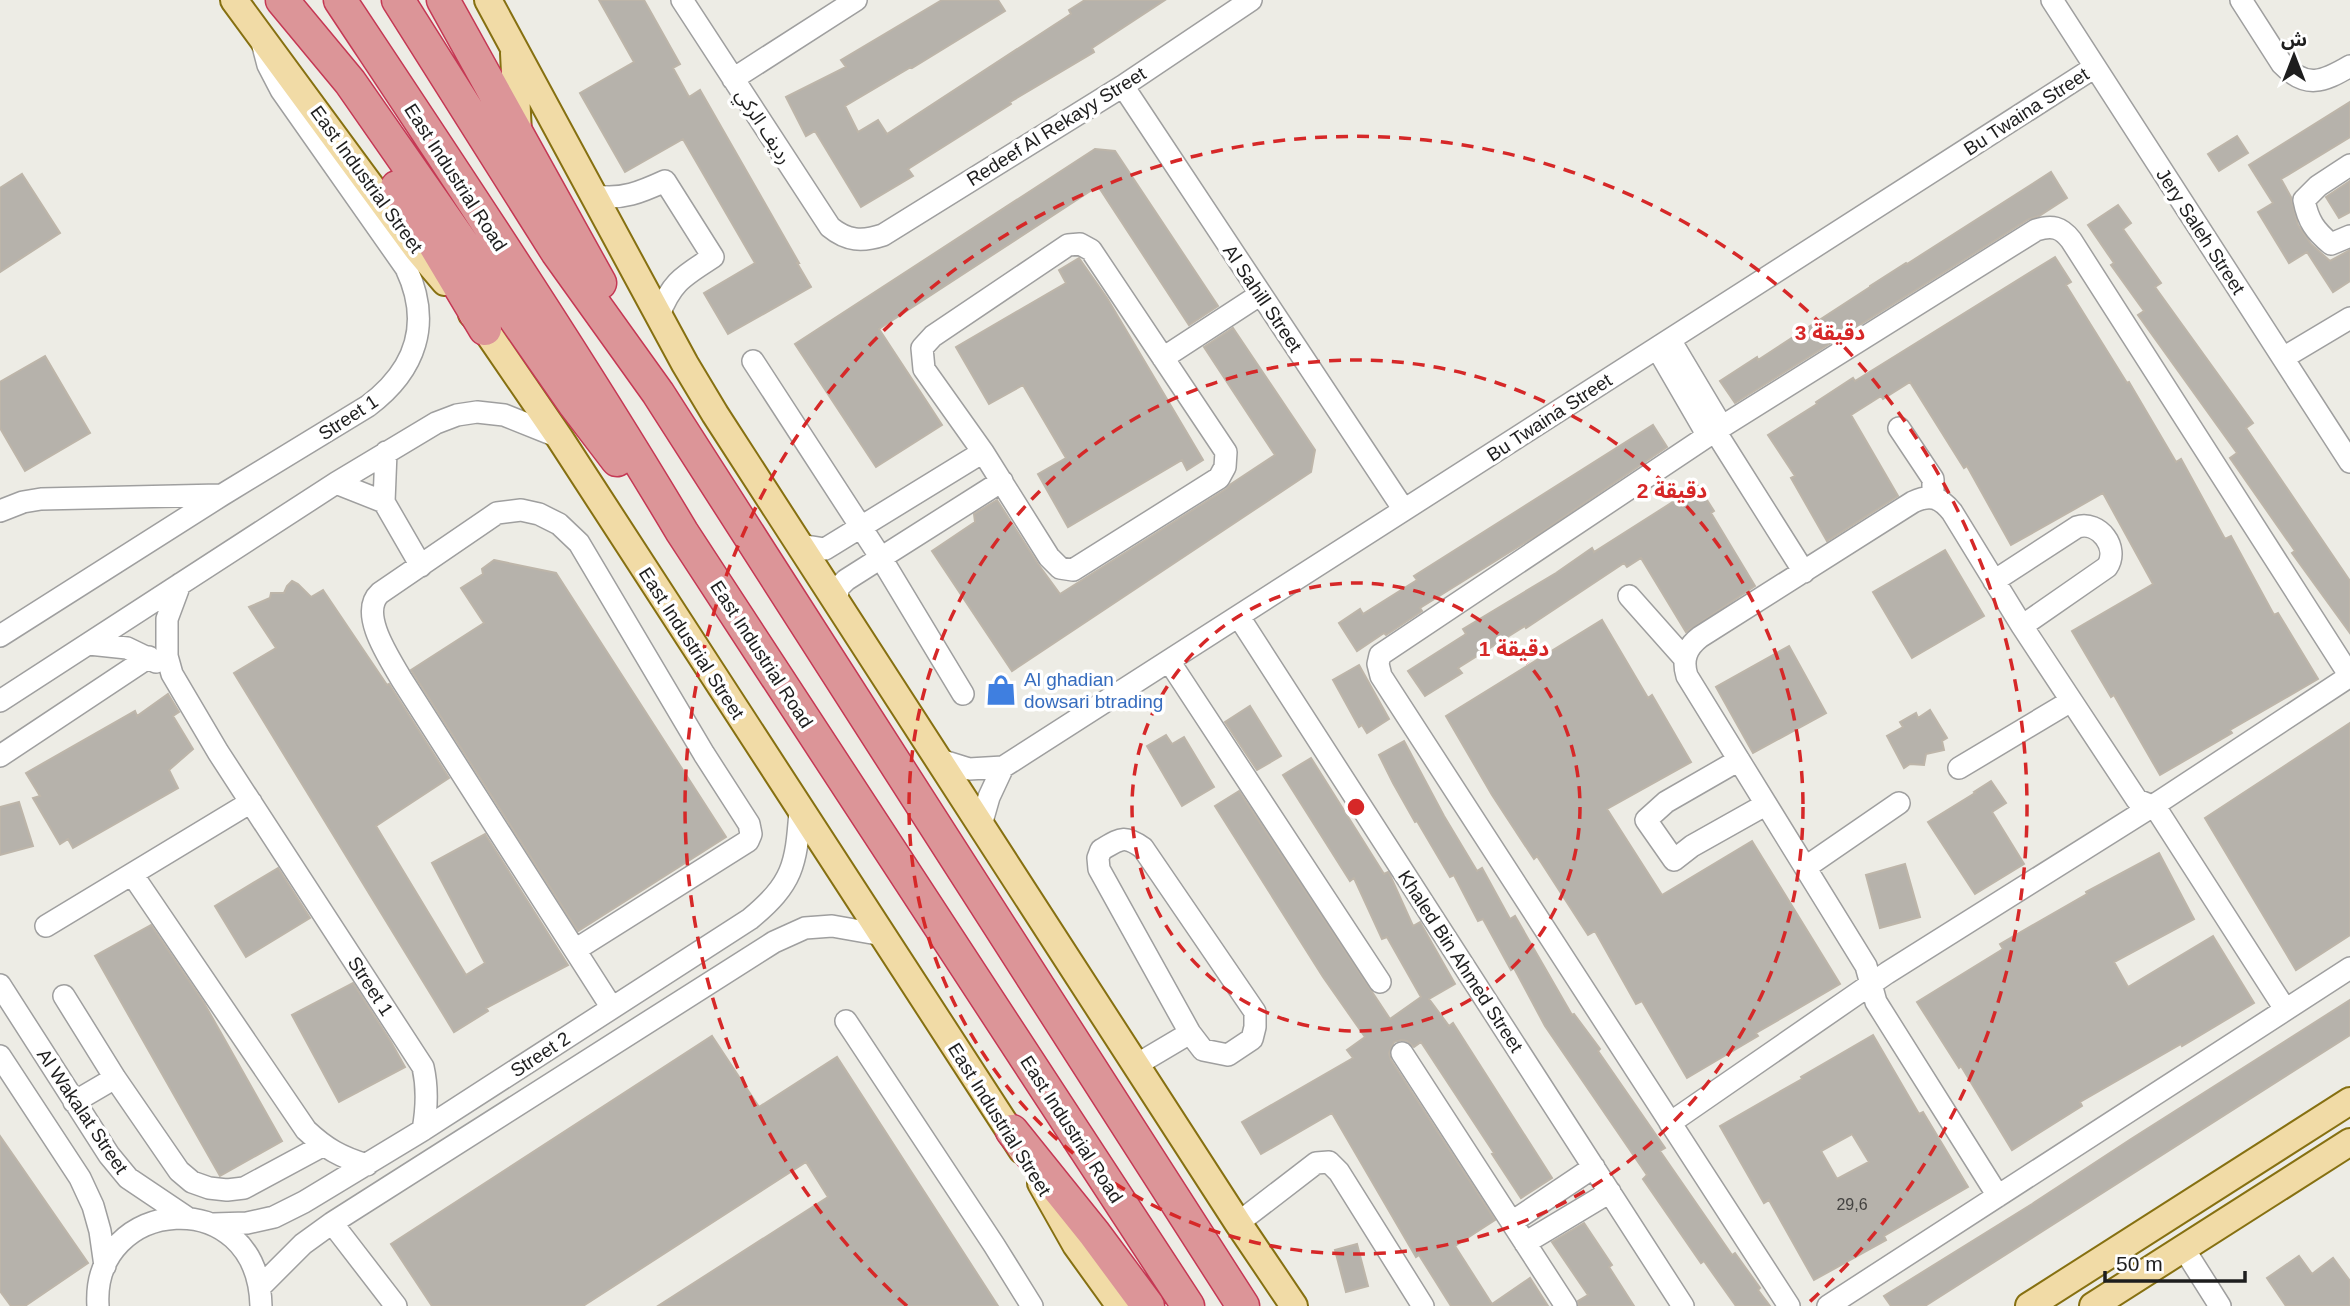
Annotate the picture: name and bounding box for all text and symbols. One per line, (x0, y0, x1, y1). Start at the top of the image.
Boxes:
north arrow (2259, 21, 2329, 91)
text: ش (2281, 29, 2307, 50)
street label: Redeef Al Rekayy Street (963, 62, 1150, 190)
street label: Bu Twaina Street (1960, 63, 2093, 160)
street label: رديف الركي (728, 85, 796, 170)
street label: East Industrial Road (400, 100, 511, 255)
street label: East Industrial Street (306, 102, 427, 257)
street label: Jery Saleh Street (2152, 164, 2249, 299)
street label: Al Sahill Street (1219, 241, 1307, 356)
text: 3 دقيقة (1795, 321, 1865, 345)
street label: Bu Twaina Street (1483, 369, 1616, 466)
street label: Street 1 (315, 390, 382, 444)
text: 2 دقيقة (1637, 479, 1707, 503)
street label: East Industrial Street (635, 564, 749, 724)
street label: East Industrial Road (706, 577, 817, 732)
text: 1 دقيقة (1479, 637, 1549, 661)
place label: Al ghadian dowsari btrading (1024, 669, 1163, 712)
shop icon: Al ghadian dowsari btrading (984, 673, 1018, 707)
centre of rings (1344, 795, 1368, 819)
street label: Khaled Bin Ahmed Street (1394, 867, 1528, 1057)
street label: Street 1 (344, 953, 398, 1020)
street label: Street 2 (507, 1027, 574, 1081)
street label: East Industrial Street (944, 1039, 1056, 1200)
street label: Al Wakalat Street (33, 1045, 133, 1178)
street label: East Industrial Road (1016, 1052, 1127, 1207)
house number: 29,6 (1836, 1196, 1868, 1213)
scale bar (2105, 1240, 2245, 1284)
text: 50 m (2116, 1252, 2163, 1275)

